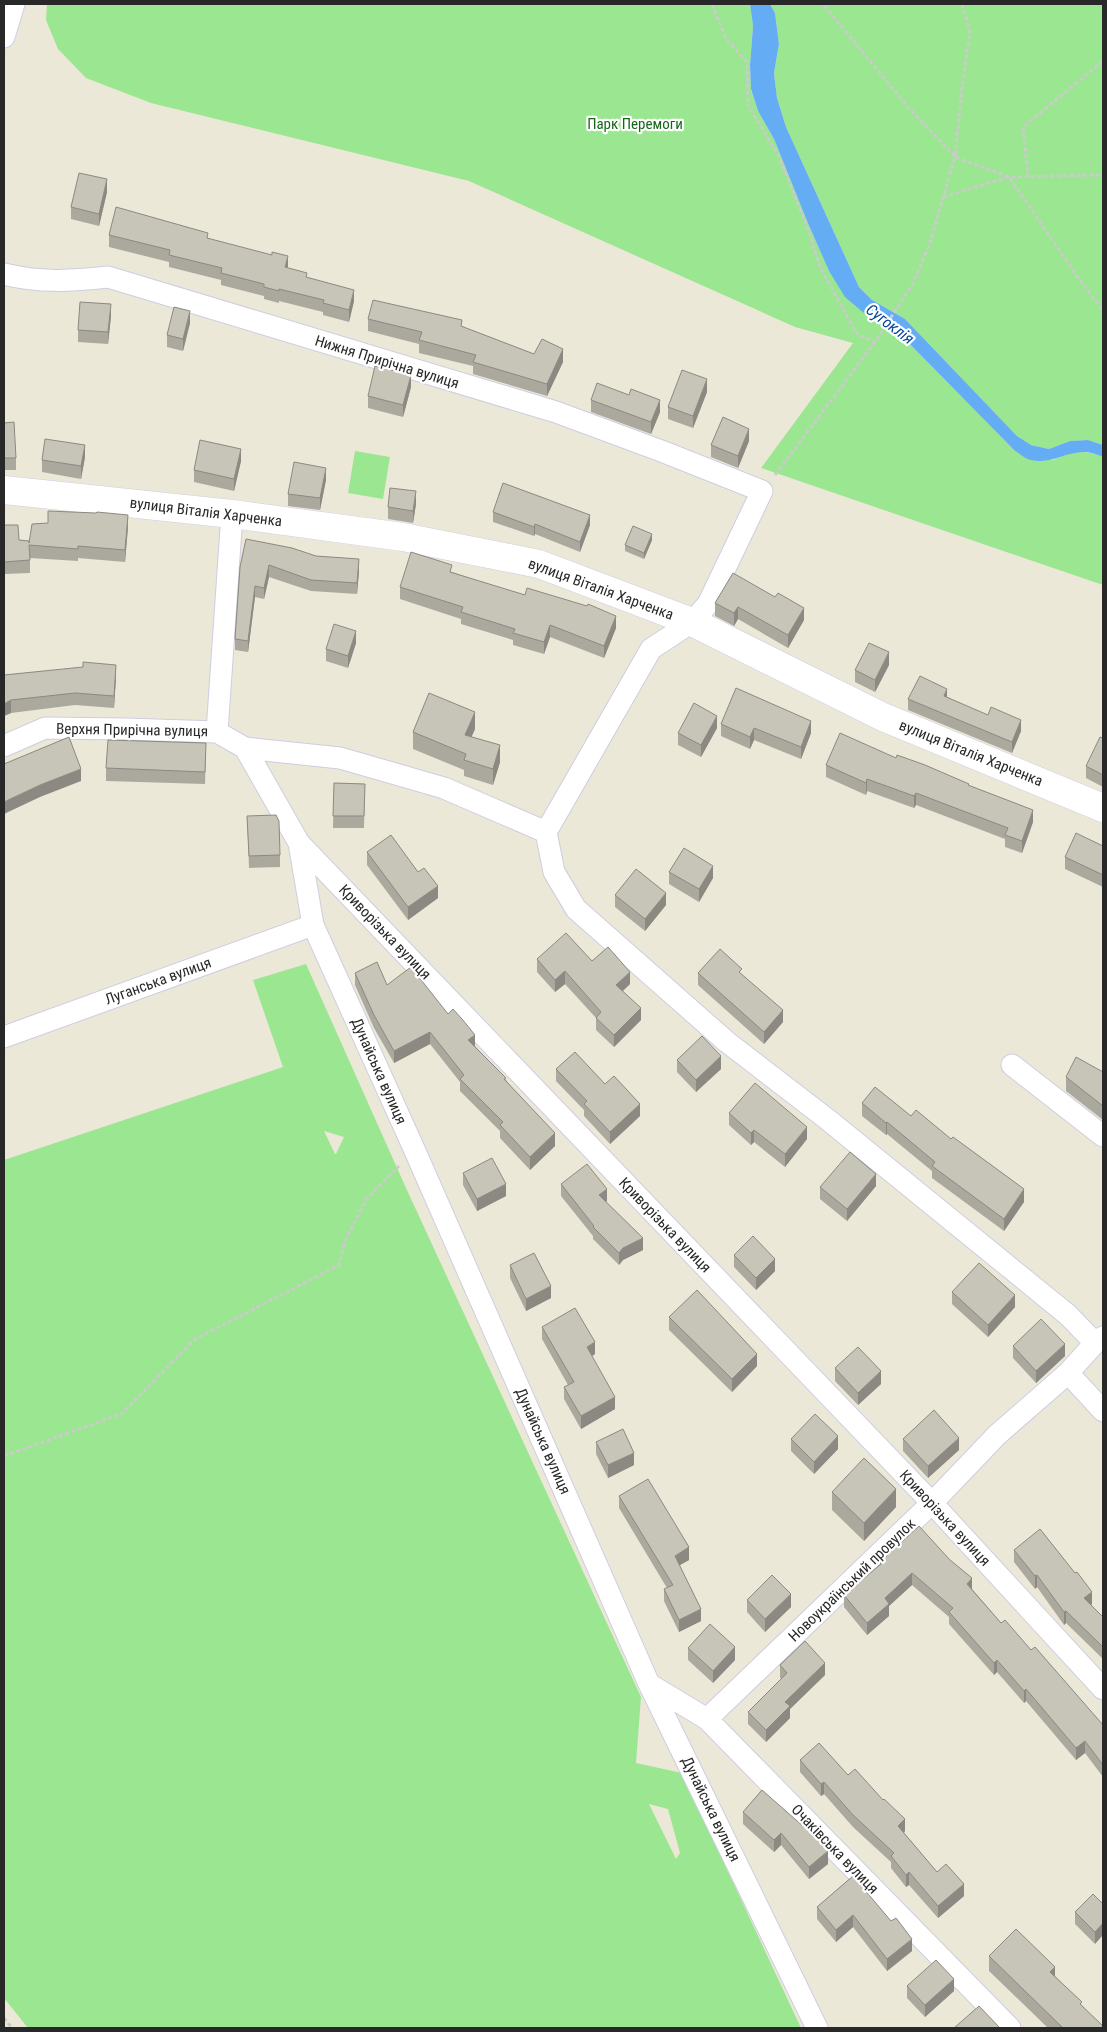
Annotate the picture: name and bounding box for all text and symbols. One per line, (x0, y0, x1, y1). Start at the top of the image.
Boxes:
park label: Парк Перемоги (587, 115, 683, 133)
water label: Сугоклія (862, 300, 918, 348)
street label: Нижня Прирічна вулиця (313, 332, 461, 392)
street label: вулиця Віталія Харченка (129, 494, 283, 530)
street label: вулиця Віталія Харченка (526, 554, 676, 624)
street label: вулиця Віталія Харченка (897, 716, 1045, 790)
street label: Верхня Прирічна вулиця (56, 720, 208, 740)
street label: Криворізька вулиця (335, 881, 435, 983)
street label: Луганська вулиця (102, 953, 214, 1009)
street label: Дунайська вулиця (348, 1015, 410, 1127)
street label: Криворізька вулиця (615, 1174, 715, 1276)
street label: Дунайська вулиця (512, 1385, 574, 1497)
street label: Криворізька вулиця (896, 1466, 994, 1570)
street label: Новоукраїнський провулок (785, 1515, 919, 1645)
street label: Дунайська вулиця (678, 1754, 744, 1864)
street label: Очаківська вулиця (788, 1801, 882, 1897)

